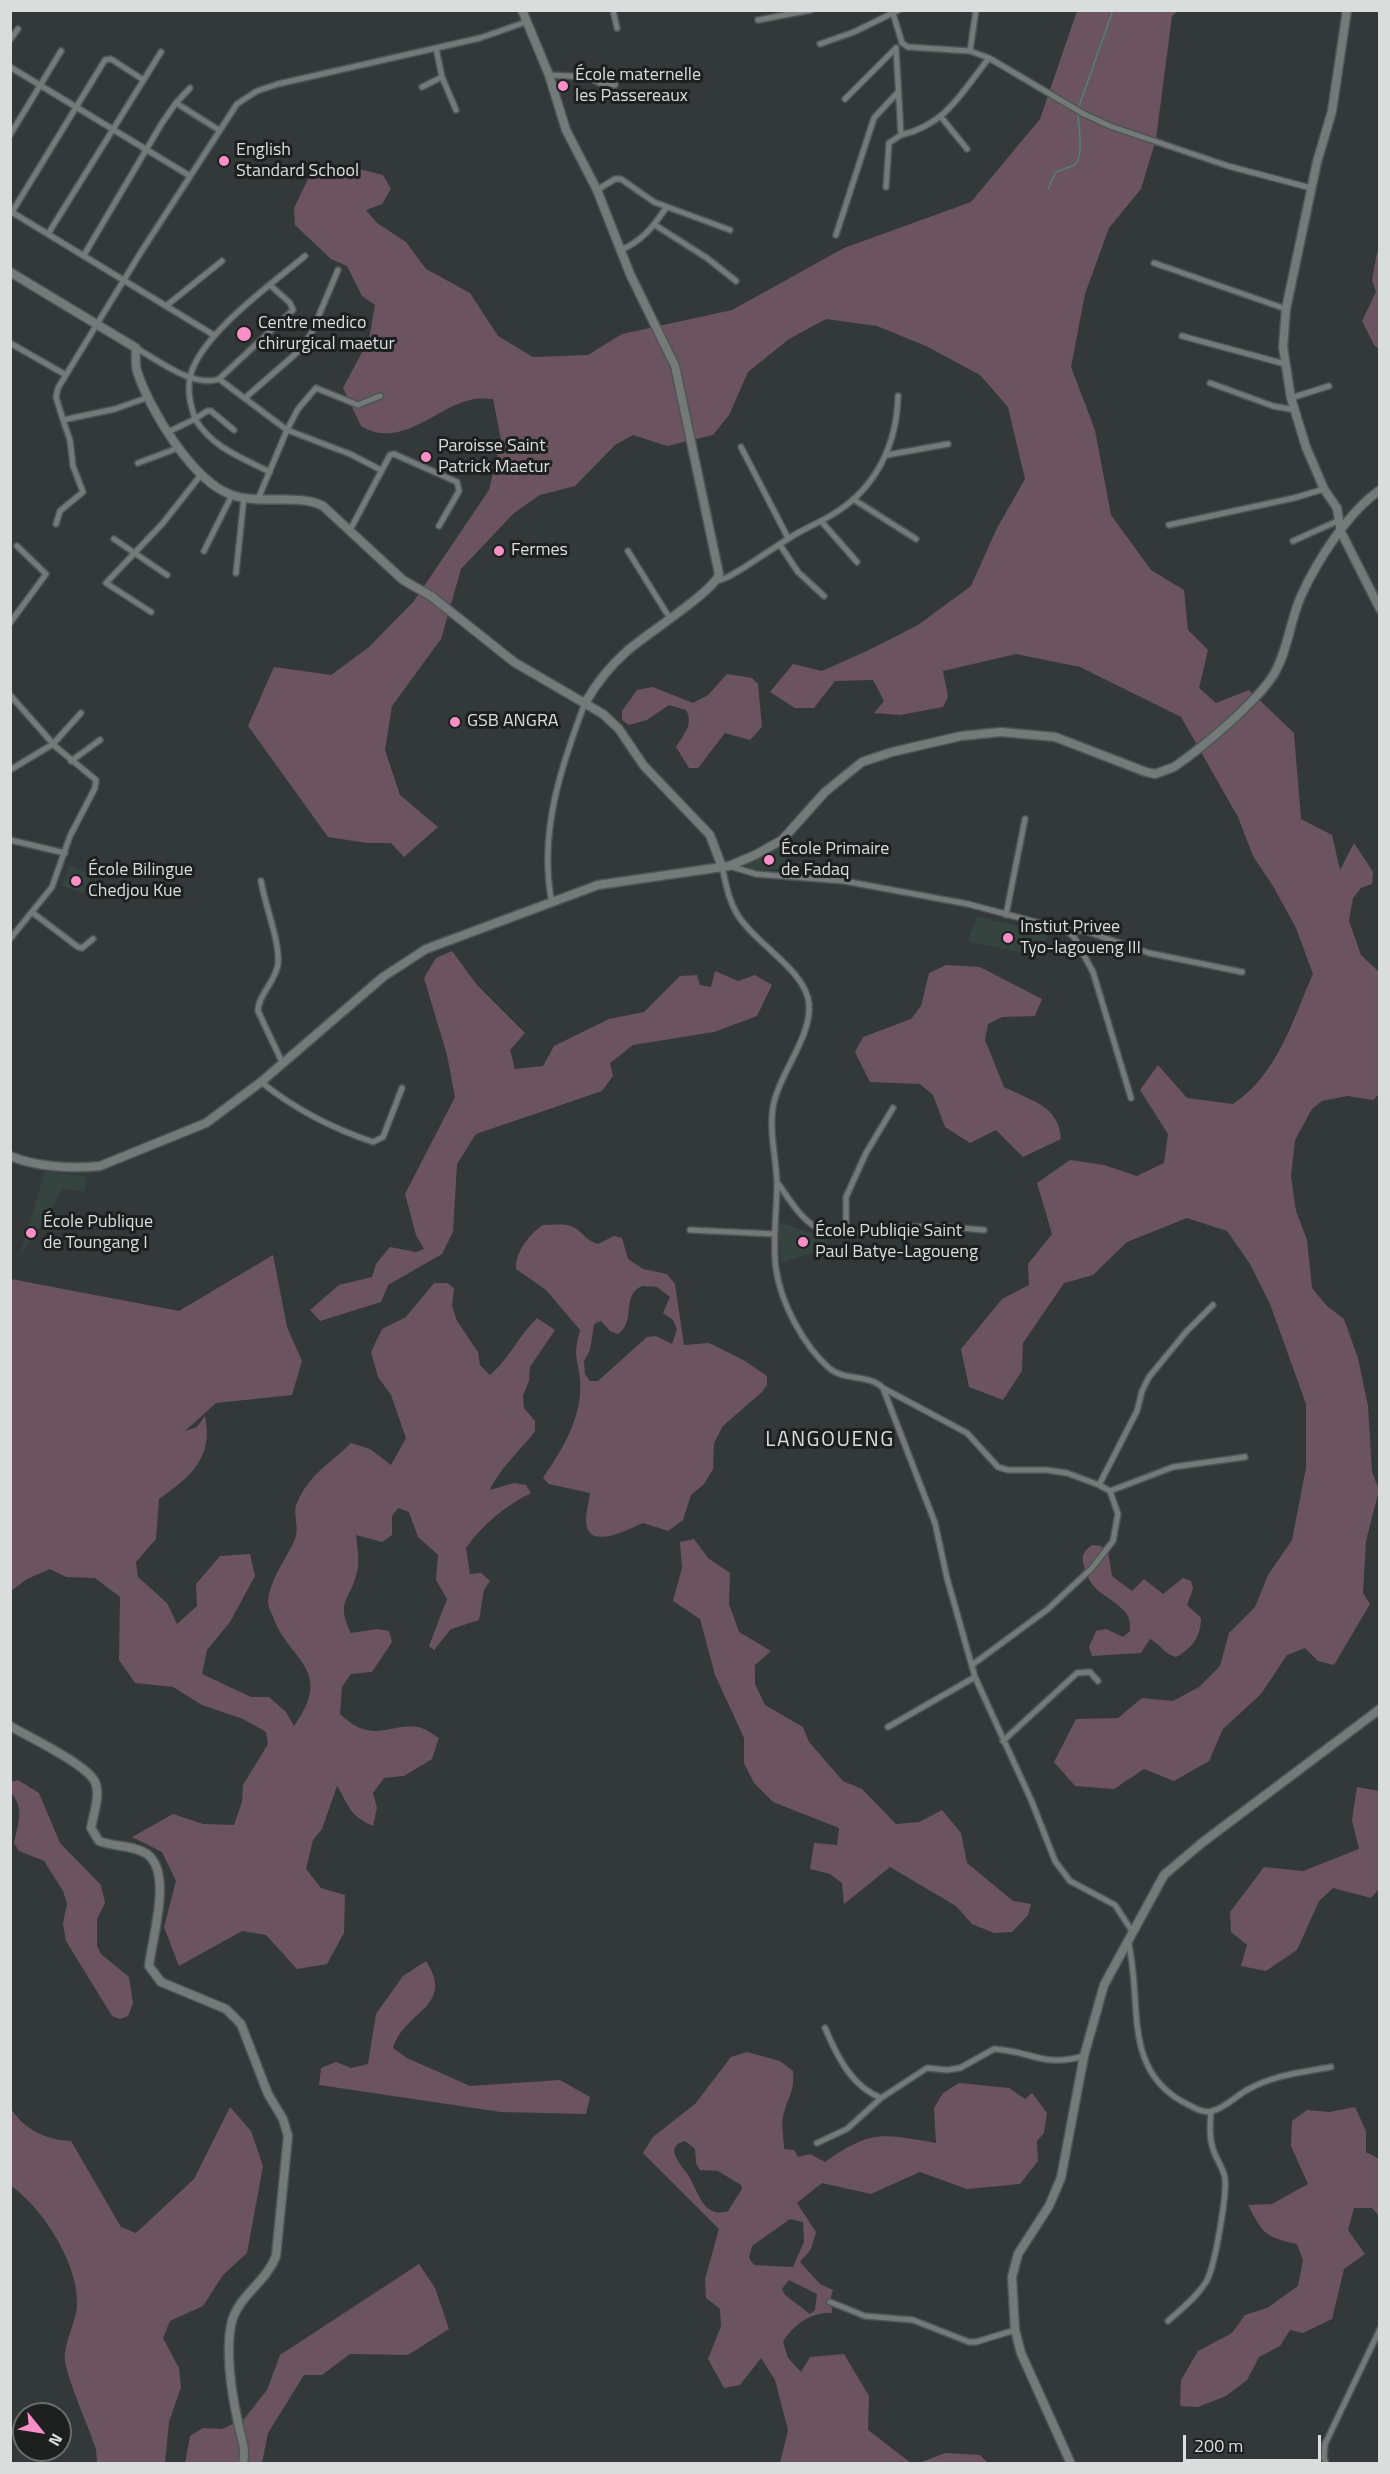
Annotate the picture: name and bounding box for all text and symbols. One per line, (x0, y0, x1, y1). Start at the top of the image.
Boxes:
place label: École maternelle les Passereaux (575, 65, 701, 107)
marker: École maternelle les Passereaux (556, 79, 570, 93)
place label: English Standard School (236, 140, 359, 182)
marker: English Standard School (217, 154, 231, 168)
place label: Centre medico chirurgical maetur (258, 313, 395, 356)
marker: Centre medico chirurgical maetur (235, 325, 253, 343)
place label: Paroisse Saint Patrick Maetur (438, 436, 550, 478)
marker: Paroisse Saint Patrick Maetur (419, 450, 433, 464)
place label: Fermes (511, 540, 568, 562)
marker: Fermes (492, 544, 506, 558)
place label: GSB ANGRA (467, 711, 559, 733)
marker: GSB ANGRA (448, 715, 462, 729)
place label: École Primaire de Fadaq (781, 839, 889, 882)
marker: École Primaire de Fadaq (762, 853, 776, 867)
place label: École Bilingue Chedjou Kue (88, 860, 193, 902)
marker: École Bilingue Chedjou Kue (69, 874, 83, 888)
place label: Instiut Privee Tyo-lagoueng III (1020, 917, 1141, 960)
marker: Instiut Privee Tyo-lagoueng III (1001, 931, 1015, 945)
place label: École Publique de Toungang I (43, 1212, 153, 1254)
place label: École Publiqie Saint Paul Batye-Lagoueng (815, 1221, 978, 1264)
marker: École Publique de Toungang I (24, 1226, 38, 1240)
marker: École Publiqie Saint Paul Batye-Lagoueng (796, 1235, 810, 1249)
district label: LANGOUENG (765, 1428, 895, 1454)
north arrow (12, 2402, 72, 2462)
scale bar (1186, 2423, 1324, 2461)
text: N (43, 2429, 69, 2451)
text: 200 m (1194, 2432, 1243, 2459)

